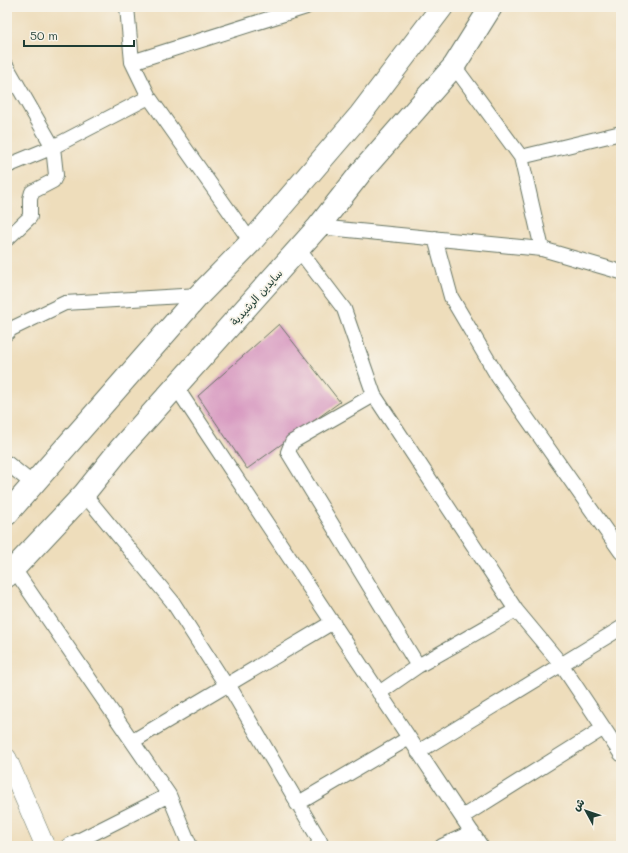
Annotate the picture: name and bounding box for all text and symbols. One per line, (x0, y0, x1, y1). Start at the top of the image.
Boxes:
scale bar (24, 22, 134, 48)
text: 50 m (30, 27, 58, 43)
street label: سايدين الرشيدية (227, 266, 285, 328)
north arrow (566, 791, 606, 831)
text: ش (568, 795, 588, 814)

